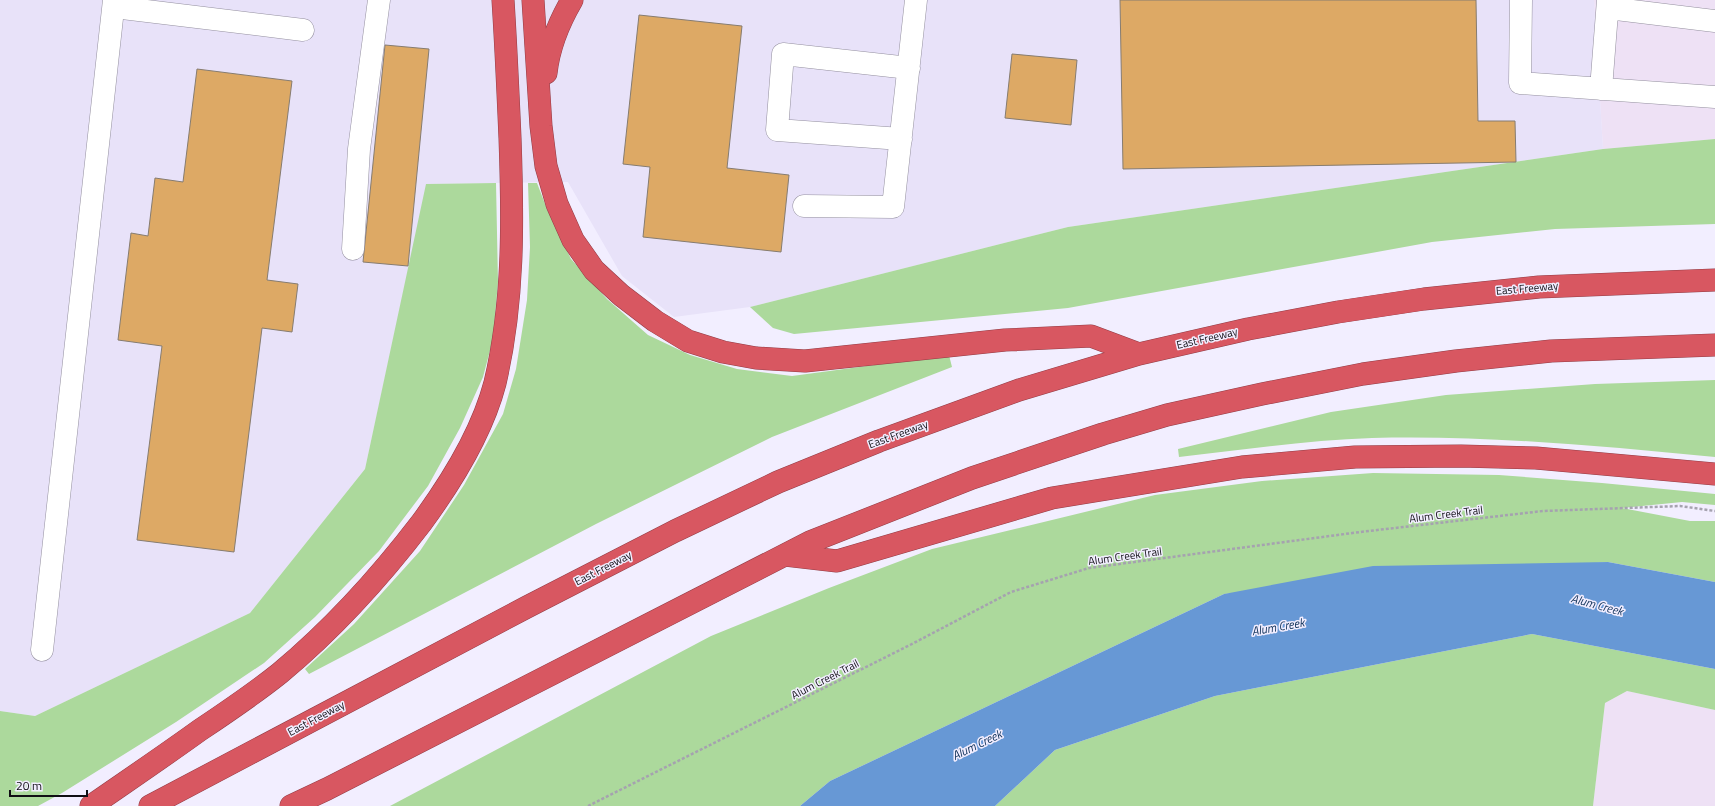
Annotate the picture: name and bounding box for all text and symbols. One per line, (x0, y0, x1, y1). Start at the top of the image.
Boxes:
street label: East Freeway (1495, 277, 1559, 299)
street label: East Freeway (1175, 323, 1240, 353)
street label: East Freeway (866, 416, 931, 452)
street label: Alum Creek Trail (1408, 502, 1484, 526)
street label: Alum Creek Trail (1087, 543, 1163, 569)
street label: East Freeway (572, 546, 635, 589)
water label: Alum Creek (1569, 588, 1627, 621)
water label: Alum Creek (1250, 612, 1307, 640)
street label: Alum Creek Trail (788, 655, 862, 703)
street label: East Freeway (285, 696, 348, 740)
water label: Alum Creek (949, 724, 1006, 765)
scale bar (10, 772, 87, 798)
text: 20 m (16, 776, 42, 795)

